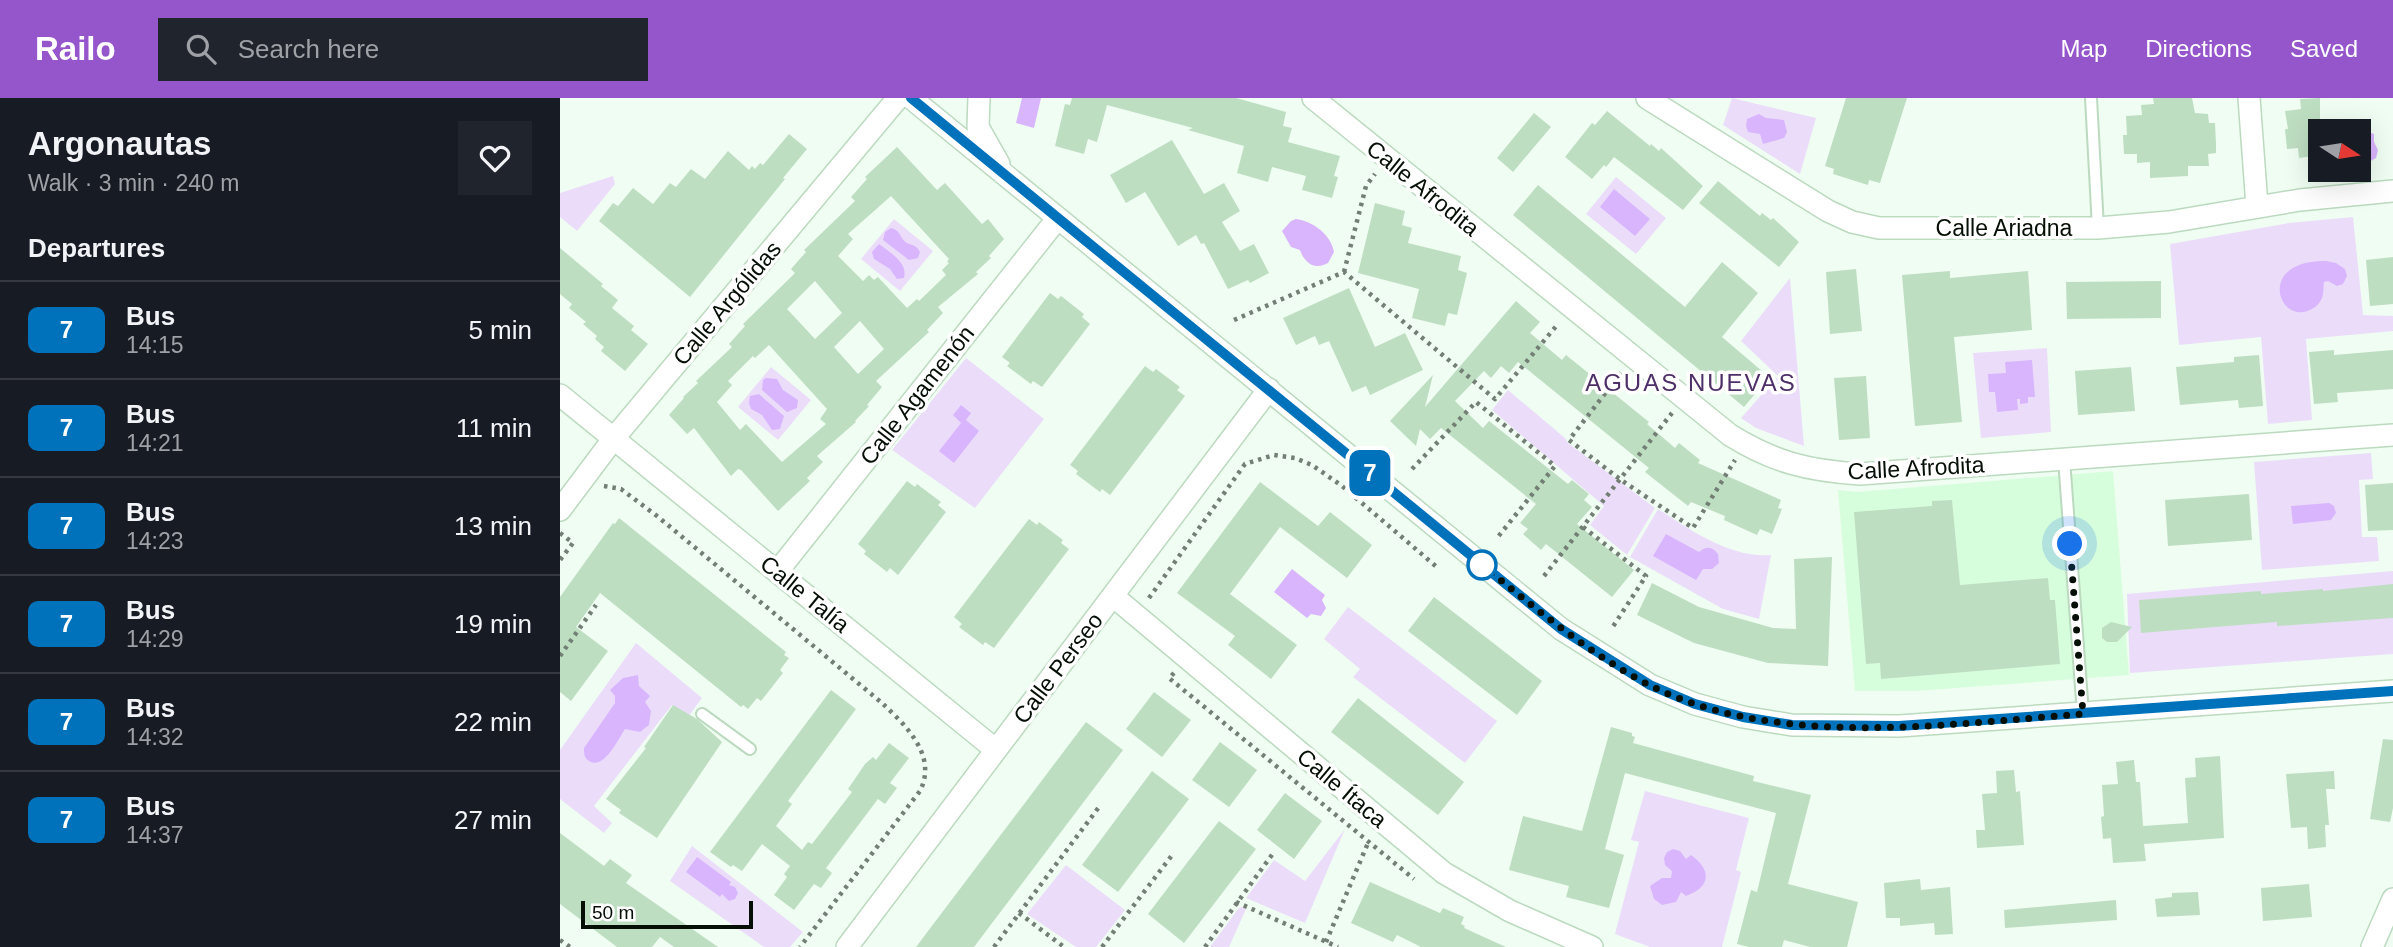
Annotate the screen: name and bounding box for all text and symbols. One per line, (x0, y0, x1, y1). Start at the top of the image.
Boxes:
search box (158, 18, 648, 81)
text: Railo (35, 30, 116, 67)
icon: search (182, 30, 220, 68)
text: Search here (238, 34, 379, 64)
text: Map (2061, 35, 2107, 62)
text: Directions (2145, 35, 2252, 62)
text: Saved (2290, 35, 2358, 62)
north arrow (2308, 119, 2371, 182)
map controls (2308, 119, 2371, 182)
button: heart (458, 121, 532, 195)
text: Argonautas (28, 125, 211, 162)
street label: Calle Afrodita (1362, 135, 1484, 241)
text: Walk · 3 min · 240 m (28, 170, 239, 196)
street label: Calle Ariadna (1936, 215, 2073, 241)
text: Departures (28, 233, 165, 263)
street label: Calle Argólidas (668, 236, 786, 370)
text: Bus (126, 301, 175, 331)
text: 5 min (468, 315, 532, 345)
text: 7 (60, 316, 73, 343)
street label: Calle Agamenón (855, 320, 979, 470)
text: 14:15 (126, 332, 184, 358)
district label: AGUAS NUEVAS (1585, 369, 1797, 396)
text: Bus (126, 399, 175, 429)
text: 11 min (456, 413, 532, 443)
text: 7 (60, 414, 73, 441)
text: 14:21 (126, 430, 184, 456)
line badge: 7 (1347, 450, 1393, 496)
street label: Calle Afrodita (1847, 451, 1985, 485)
text: 7 (1363, 459, 1377, 486)
text: Bus (126, 497, 175, 527)
text: 13 min (454, 511, 532, 541)
text: 7 (60, 512, 73, 539)
your location (2052, 526, 2087, 561)
text: 14:23 (126, 528, 184, 554)
street label: Calle Talía (755, 550, 855, 638)
unlabelled marker (1467, 550, 1497, 580)
text: Bus (126, 595, 175, 625)
street label: Calle Perseo (1008, 608, 1108, 728)
text: 19 min (454, 609, 532, 639)
text: 7 (60, 610, 73, 637)
text: 14:29 (126, 626, 184, 652)
text: Bus (126, 693, 175, 723)
text: 22 min (454, 707, 532, 737)
text: 7 (60, 708, 73, 735)
text: 14:32 (126, 724, 184, 750)
street label: Calle Ítaca (1292, 743, 1392, 833)
text: Bus (126, 791, 175, 821)
text: 27 min (454, 805, 532, 835)
text: 7 (60, 806, 73, 833)
text: 14:37 (126, 822, 184, 848)
scale bar (581, 898, 752, 930)
text: 50 m (592, 902, 634, 923)

